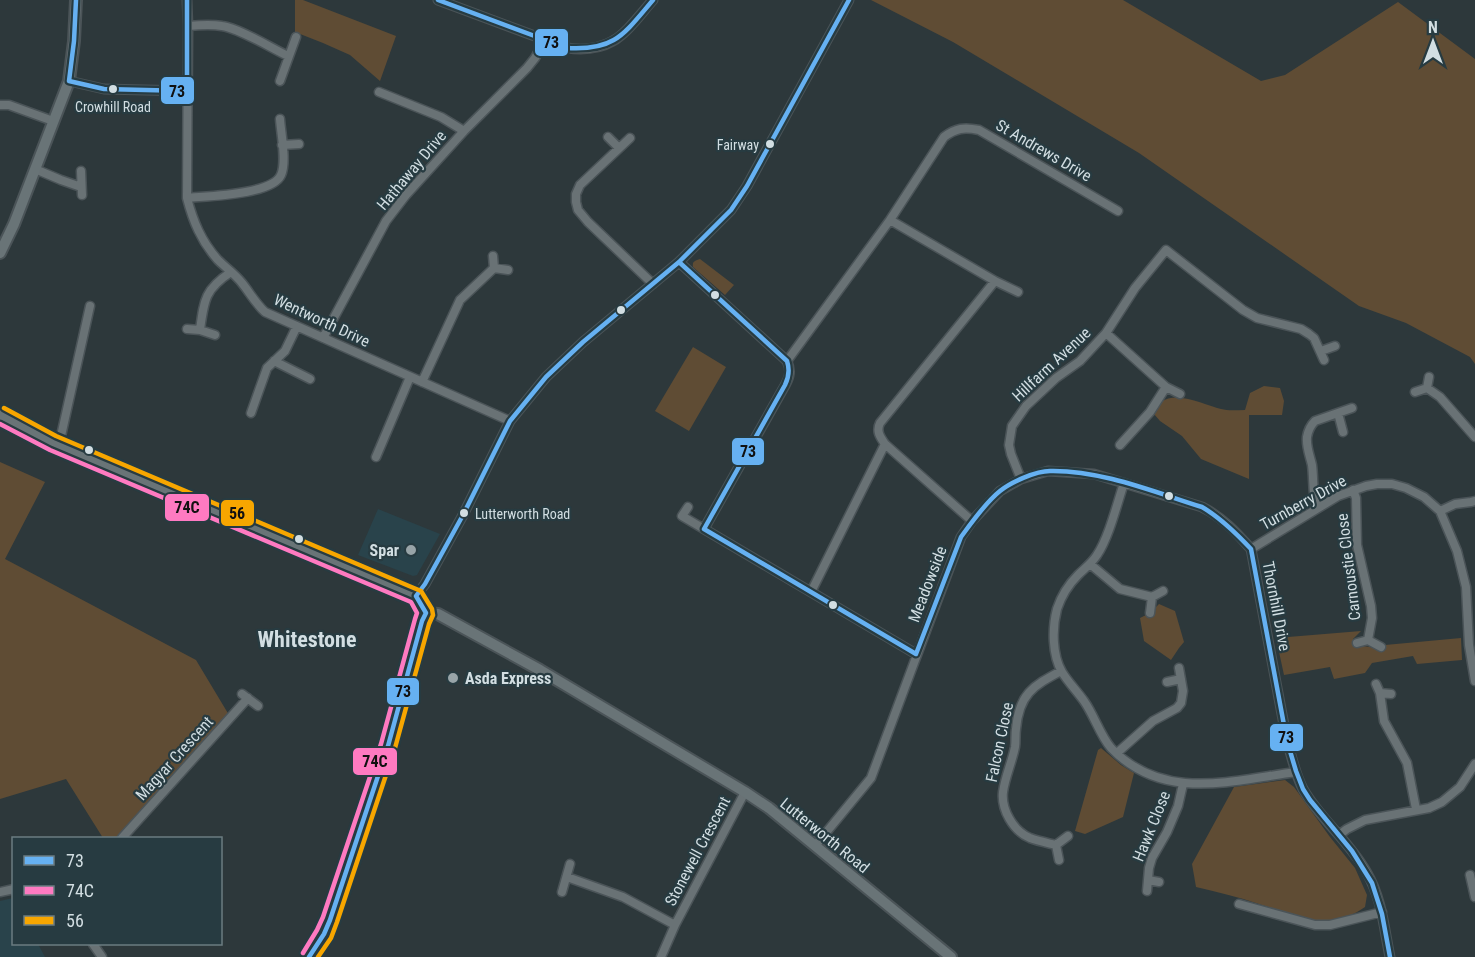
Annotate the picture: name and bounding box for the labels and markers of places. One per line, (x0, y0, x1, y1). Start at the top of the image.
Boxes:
marker: Crowhill Road (107, 83, 119, 95)
place label: Crowhill Road (75, 99, 151, 115)
place label: Fairway (717, 137, 759, 153)
marker: Fairway (764, 138, 776, 150)
unlabelled marker (709, 289, 721, 301)
unlabelled marker (615, 304, 627, 316)
unlabelled marker (83, 444, 95, 456)
unlabelled marker (1163, 490, 1175, 502)
place label: Lutterworth Road (475, 506, 570, 522)
marker: Lutterworth Road (458, 507, 470, 519)
unlabelled marker (293, 533, 305, 545)
place label: Spar (370, 541, 399, 560)
marker: Spar (404, 543, 418, 557)
unlabelled marker (827, 599, 839, 611)
place label: Asda Express (465, 669, 551, 688)
marker: Asda Express (446, 671, 460, 685)

